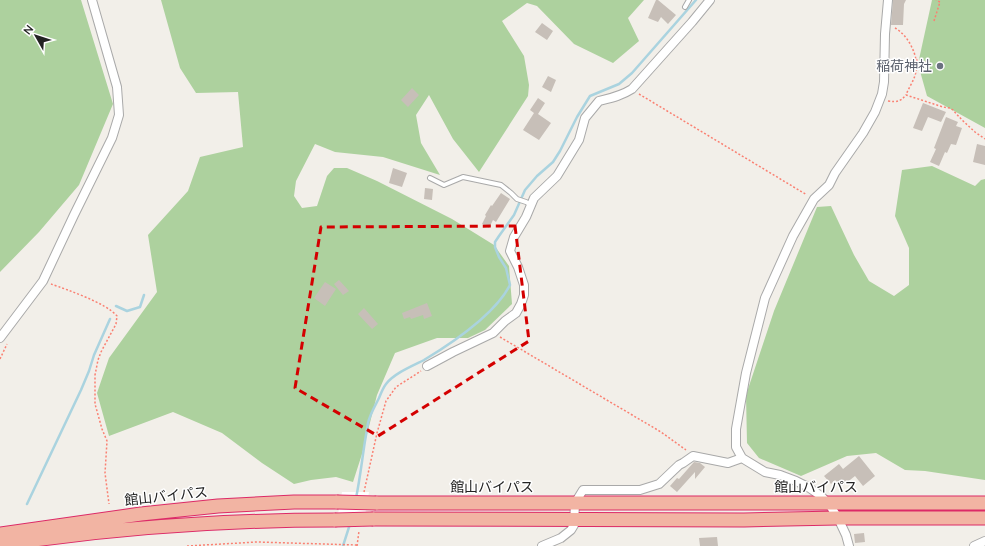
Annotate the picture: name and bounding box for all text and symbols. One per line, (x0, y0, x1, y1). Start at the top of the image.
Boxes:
north arrow (16, 16, 56, 56)
text: N (20, 22, 36, 37)
place label: 稲荷神社 (876, 57, 932, 75)
marker: 稲荷神社 (935, 61, 945, 71)
street label: 館山バイパス (450, 478, 534, 496)
street label: 館山バイパス (774, 478, 858, 496)
street label: 館山バイパス (123, 483, 209, 509)

